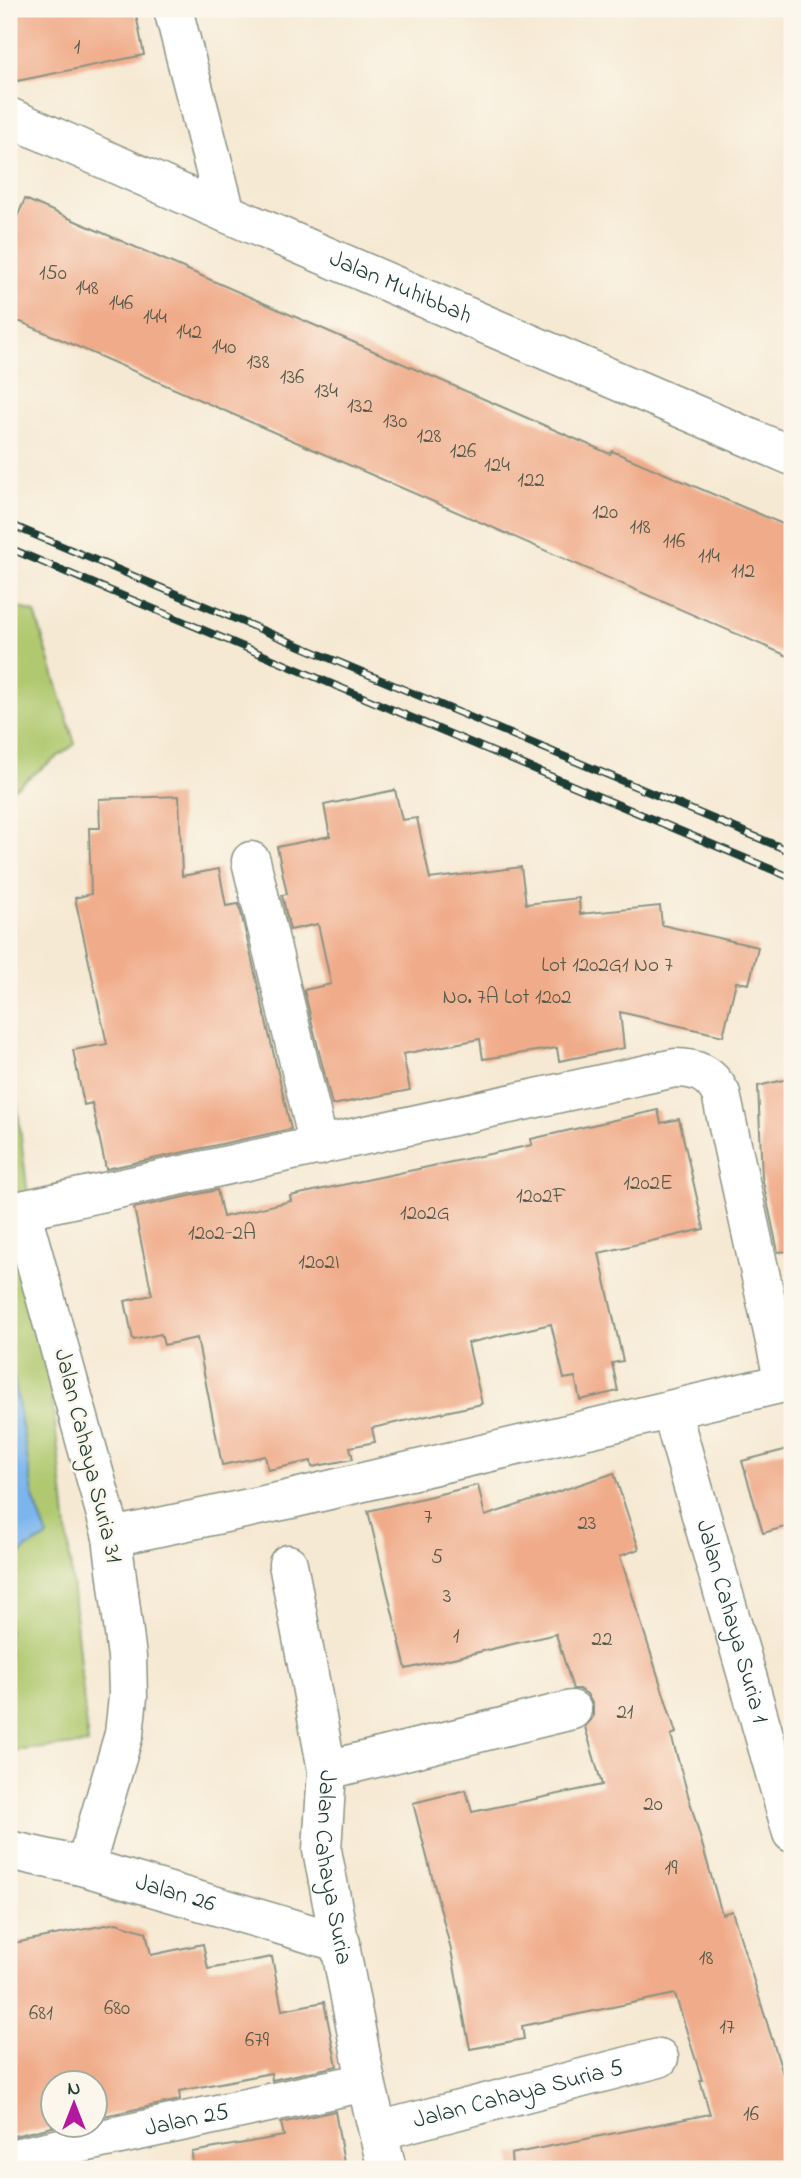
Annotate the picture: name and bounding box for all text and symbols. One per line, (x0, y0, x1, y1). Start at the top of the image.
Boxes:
house number: 1 (74, 33, 81, 63)
street label: Jalan Muhibbah (323, 242, 477, 334)
house number: 150 (39, 259, 67, 289)
house number: 148 (75, 274, 99, 304)
house number: 146 (109, 289, 133, 319)
house number: 144 (143, 303, 167, 333)
house number: 142 (176, 318, 202, 348)
house number: 140 (212, 333, 236, 363)
house number: 138 (246, 348, 270, 378)
house number: 136 (280, 363, 304, 393)
house number: 134 (314, 377, 338, 407)
house number: 132 (347, 392, 373, 422)
house number: 130 (383, 407, 407, 437)
house number: 128 (417, 422, 442, 452)
house number: 126 (450, 437, 476, 467)
house number: 124 (484, 451, 510, 481)
house number: 122 (517, 466, 545, 496)
house number: 120 (592, 498, 618, 528)
house number: 118 (629, 513, 651, 543)
house number: 116 (663, 527, 685, 557)
house number: 114 (698, 542, 720, 572)
house number: 112 (731, 557, 755, 587)
house number: Lot 1202G1 No 7 (541, 951, 673, 981)
house number: No. 7A Lot 1202 (442, 983, 572, 1013)
house number: 1202E (623, 1169, 673, 1199)
house number: 1202F (516, 1182, 567, 1212)
house number: 1202G (400, 1199, 450, 1229)
house number: 1202-2A (188, 1219, 256, 1249)
house number: 1202I (298, 1248, 340, 1278)
street label: Jalan Cahaya Suria 31 (42, 1345, 131, 1567)
house number: 7 (424, 1503, 433, 1533)
house number: 23 (577, 1509, 597, 1539)
street label: Jalan Cahaya Suria 1 (686, 1516, 777, 1728)
house number: 5 (431, 1543, 443, 1573)
house number: 3 (443, 1582, 451, 1612)
house number: 1 (453, 1622, 460, 1652)
house number: 22 (592, 1625, 612, 1655)
house number: 21 (616, 1698, 634, 1728)
street label: Jalan Cahaya Suria (304, 1769, 361, 1968)
house number: 20 (643, 1790, 663, 1820)
house number: 19 (665, 1854, 678, 1884)
street label: Jalan 26 (131, 1865, 220, 1922)
house number: 18 (699, 1944, 713, 1974)
house number: 680 (104, 1994, 130, 2024)
house number: 681 (29, 1999, 53, 2029)
house number: 17 (719, 2013, 735, 2043)
house number: 679 (245, 2026, 270, 2056)
street label: Jalan Cahaya Suria 5 (409, 2050, 628, 2139)
north arrow (38, 2070, 108, 2140)
text: N (68, 2076, 81, 2103)
street label: Jalan 25 (142, 2094, 233, 2147)
house number: 16 (743, 2100, 759, 2130)

